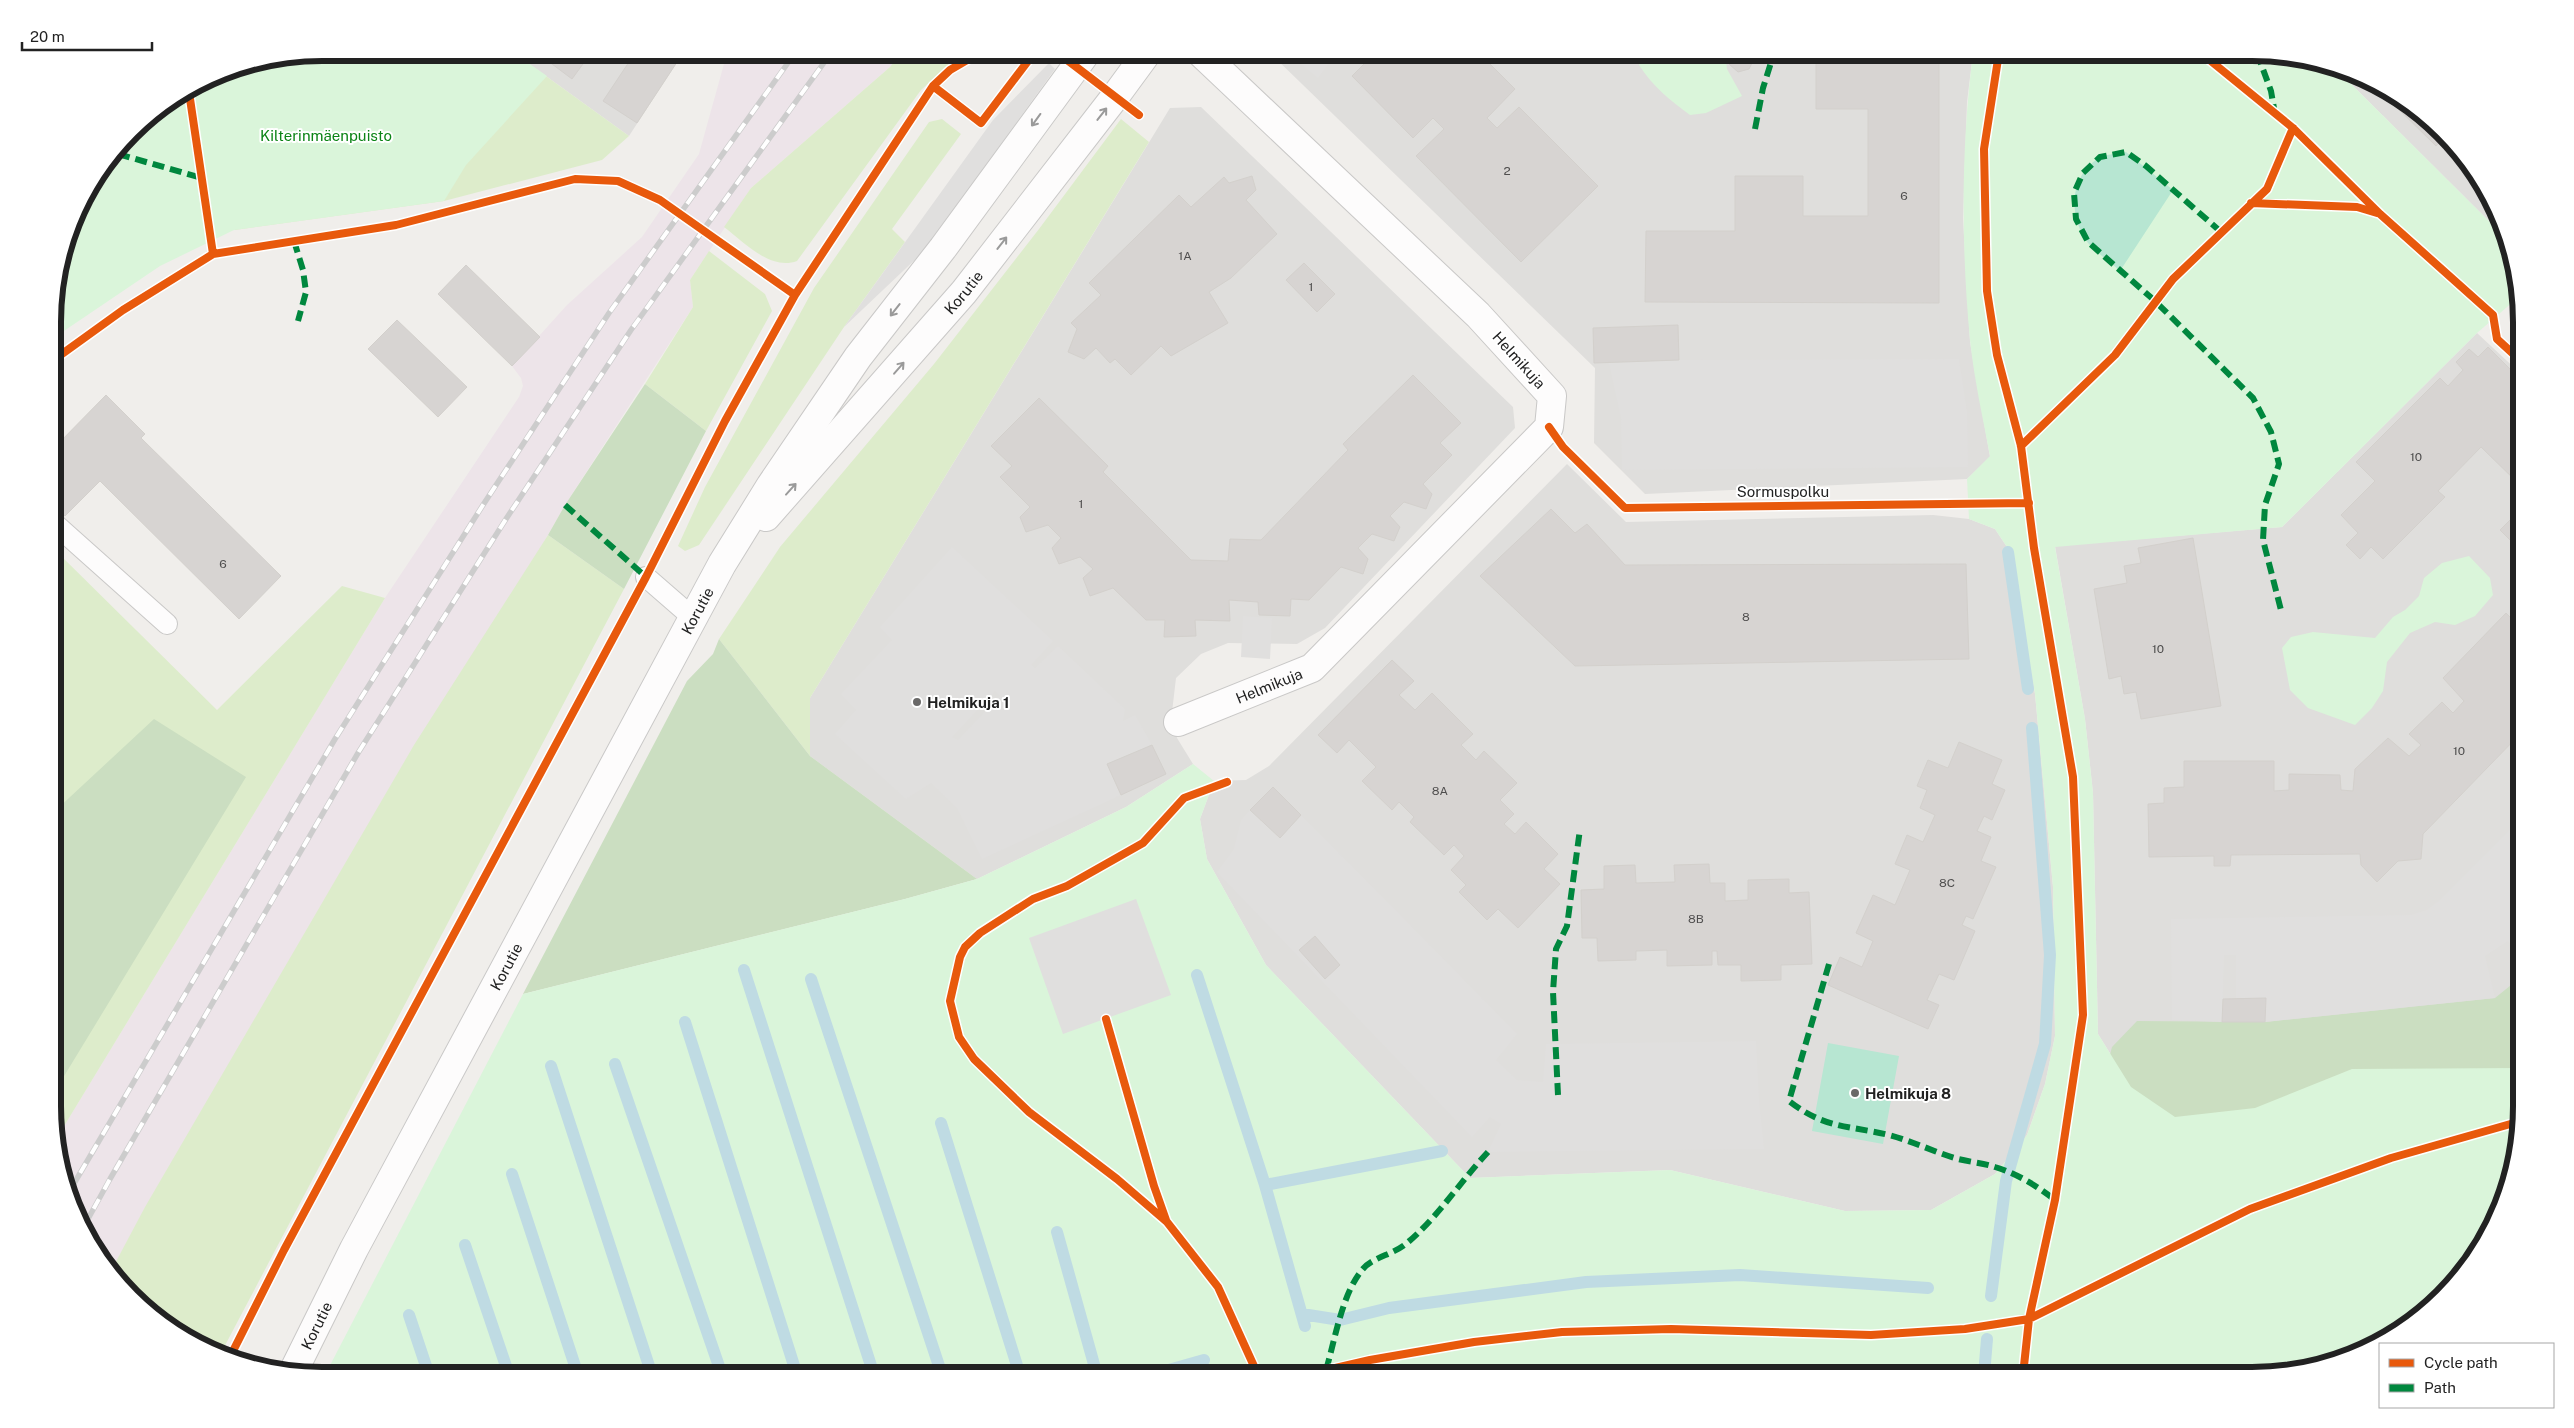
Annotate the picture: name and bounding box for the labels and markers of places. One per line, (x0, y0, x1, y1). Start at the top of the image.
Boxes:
place label: Helmikuja 1 (927, 694, 1009, 711)
marker: Helmikuja 1 (911, 696, 923, 708)
place label: Helmikuja 8 (1865, 1085, 1951, 1102)
marker: Helmikuja 8 (1849, 1087, 1861, 1099)

